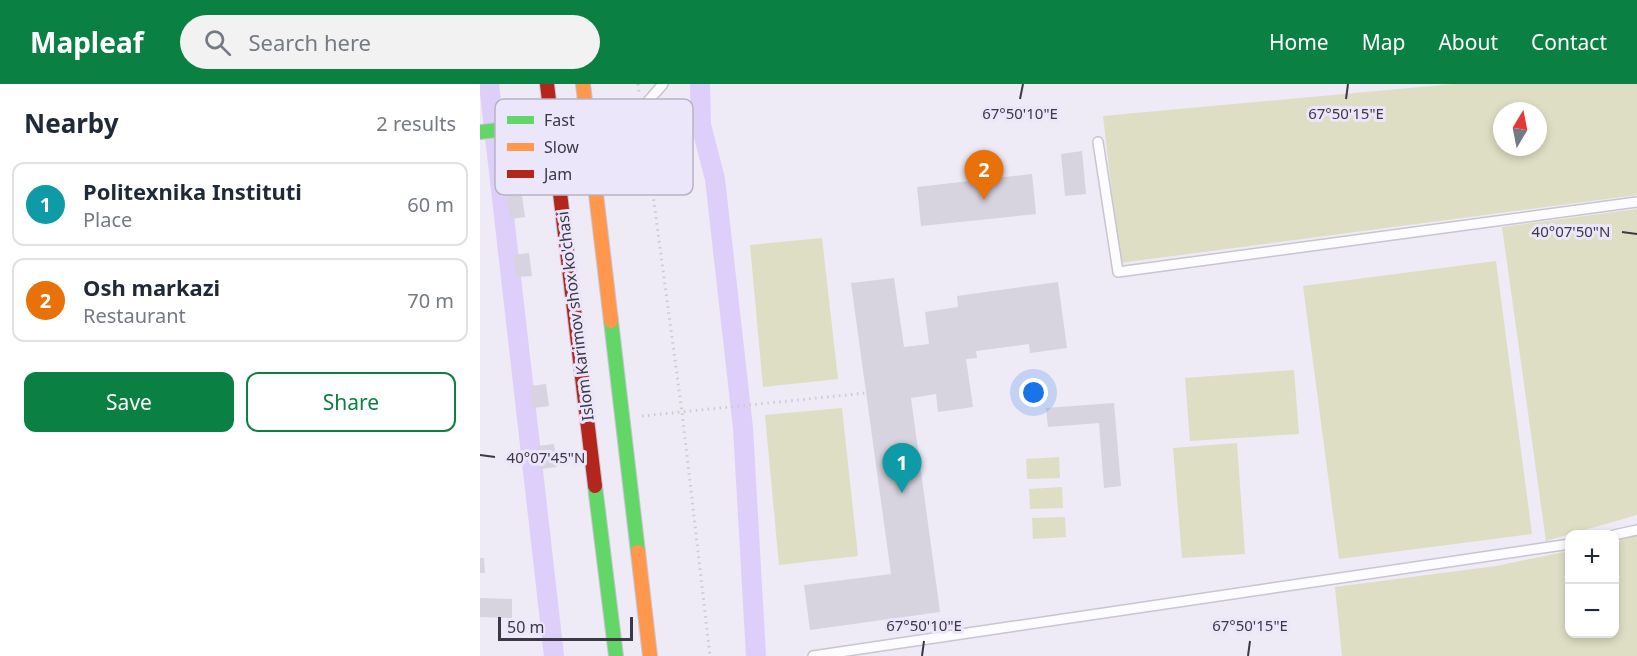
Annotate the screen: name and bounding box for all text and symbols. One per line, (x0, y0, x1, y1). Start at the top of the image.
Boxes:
search box (180, 15, 600, 69)
text: Mapleaf (30, 23, 144, 61)
icon: search (201, 26, 234, 59)
text: Search here (249, 27, 371, 57)
text: Home (1269, 28, 1329, 56)
text: Map (1362, 28, 1405, 56)
text: About (1438, 28, 1498, 56)
text: Contact (1531, 28, 1607, 56)
legend (495, 99, 693, 195)
north arrow (1493, 102, 1547, 156)
text: 67°50'10"E (982, 103, 1058, 123)
text: 67°50'15"E (1308, 103, 1384, 123)
text: Nearby (24, 105, 119, 141)
text: Fast (544, 109, 575, 131)
text: 2 results (376, 110, 456, 137)
text: Slow (544, 136, 579, 158)
pin: 2 (964, 150, 1004, 200)
text: Jam (542, 163, 572, 185)
text: Politexnika Instituti (83, 176, 302, 206)
text: 1 (40, 191, 51, 218)
text: 60 m (407, 191, 454, 218)
text: Place (83, 206, 132, 233)
street label: Islom Karimov shox ko'chasi (551, 210, 599, 422)
text: 40°07'50"N (1532, 221, 1610, 241)
text: Osh markazi (83, 272, 220, 302)
text: 2 (40, 287, 51, 314)
text: 70 m (407, 287, 454, 314)
text: Restaurant (83, 302, 186, 329)
button: Save (24, 372, 234, 432)
button: Share (246, 372, 456, 432)
your location (1019, 378, 1048, 407)
pin: 1 (882, 444, 922, 493)
text: 40°07'45"N (507, 447, 585, 467)
map controls (1565, 530, 1619, 638)
button: + (1565, 530, 1619, 584)
button: − (1565, 584, 1619, 638)
scale bar (498, 614, 633, 642)
text: 67°50'10"E (886, 615, 962, 635)
text: 67°50'15"E (1212, 615, 1288, 635)
text: 50 m (507, 616, 544, 638)

